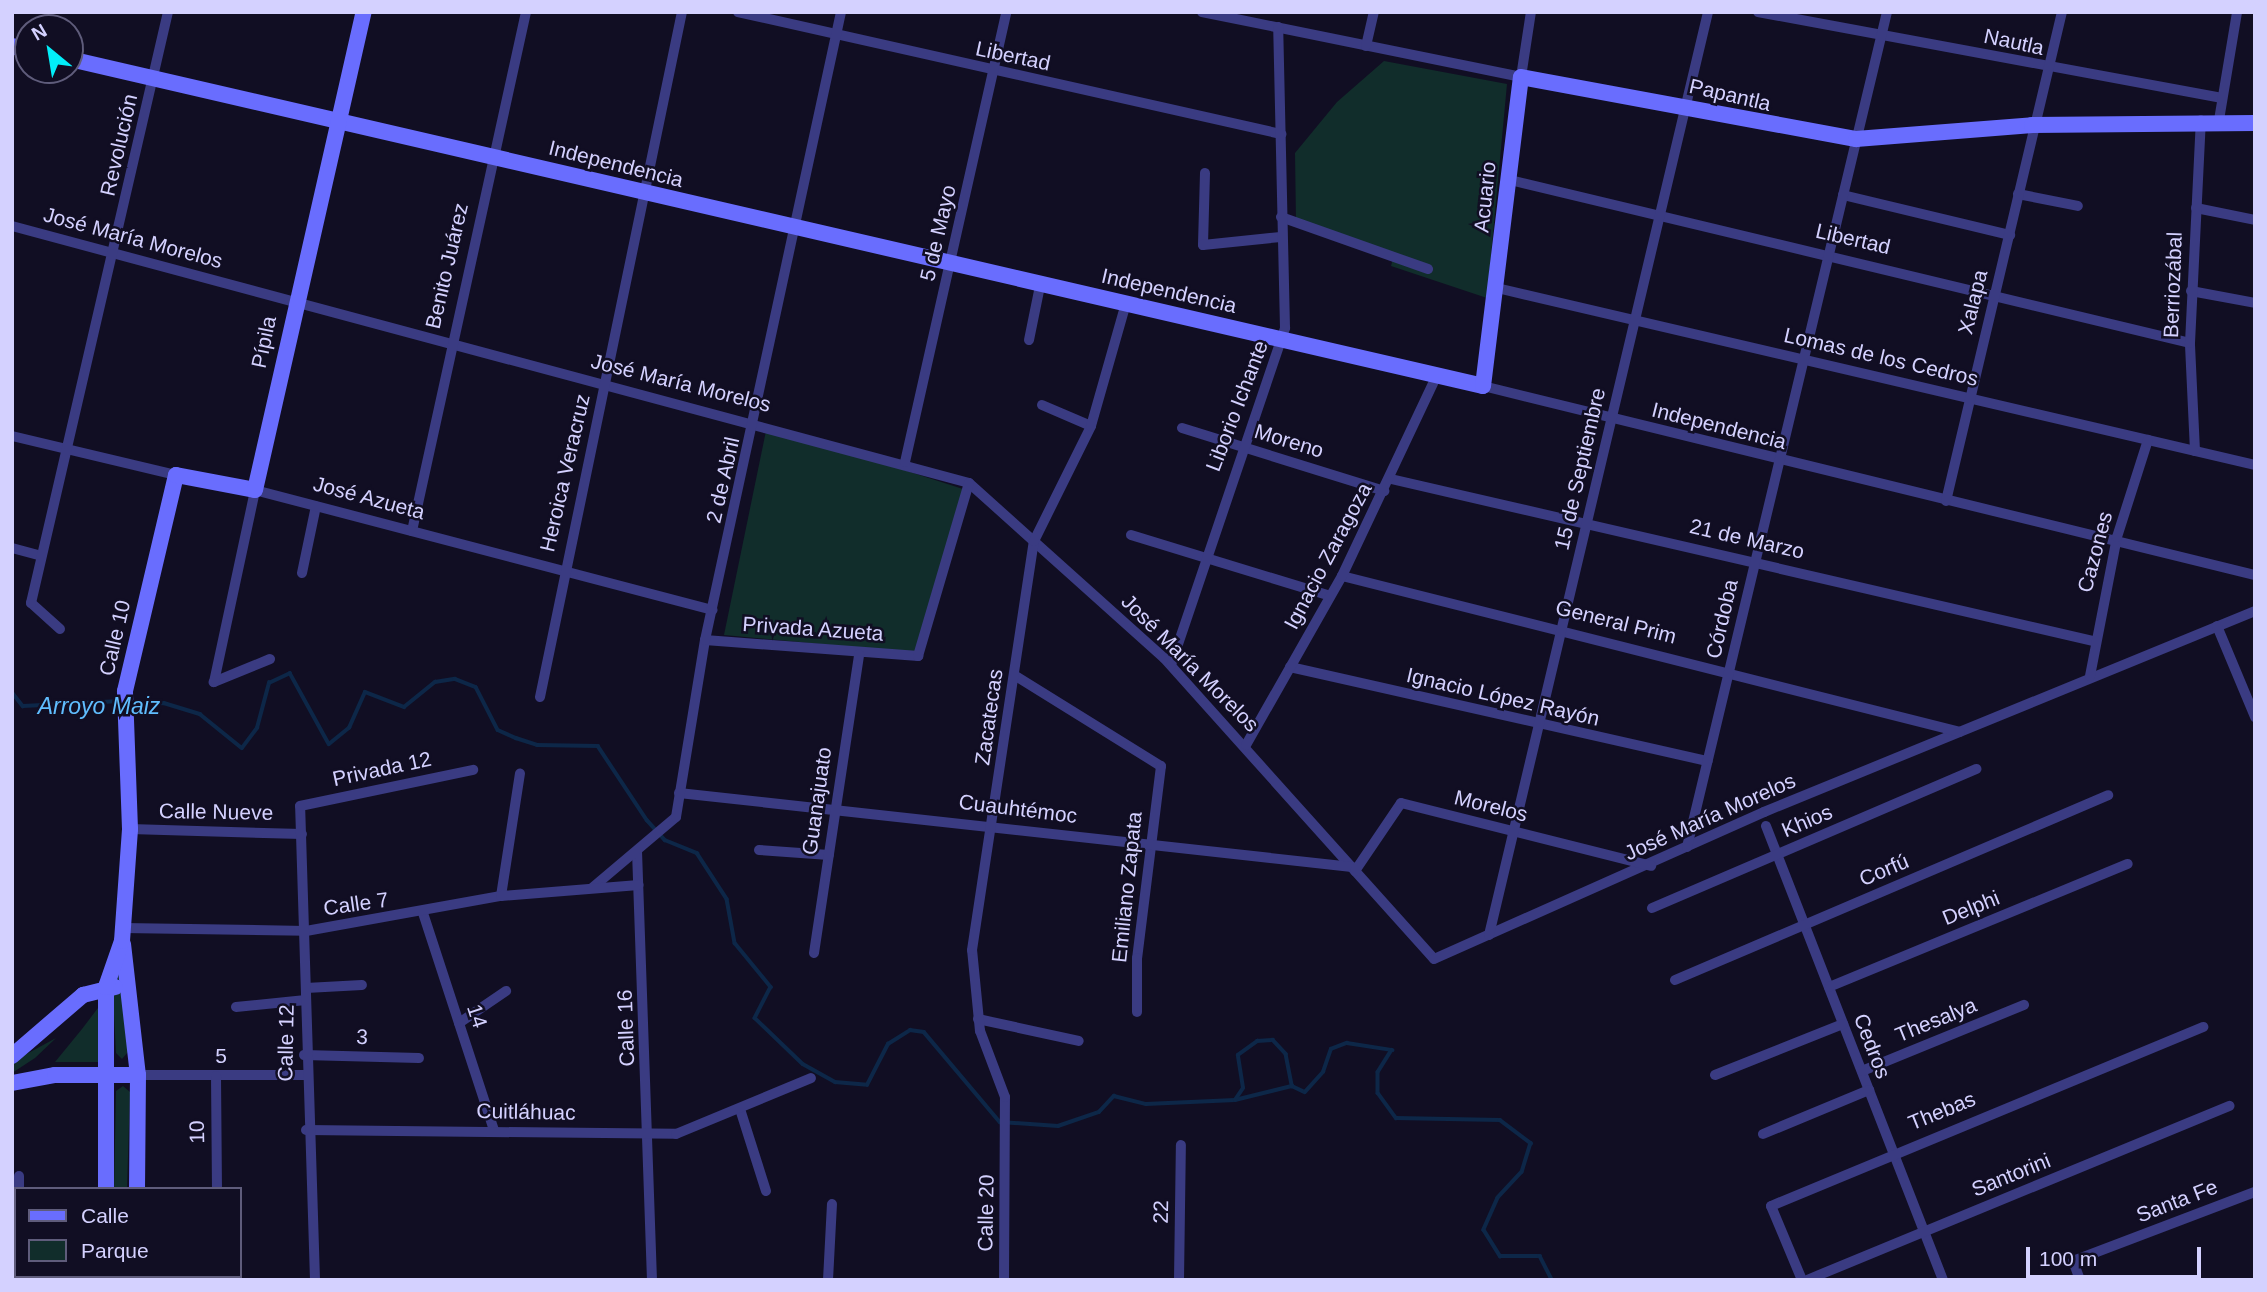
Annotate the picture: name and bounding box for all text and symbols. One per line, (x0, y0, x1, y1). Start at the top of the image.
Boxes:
north arrow (14, 14, 84, 84)
text: N (28, 20, 50, 45)
street label: Nautla (1982, 23, 2046, 61)
street label: Libertad (973, 36, 1053, 76)
street label: Papantla (1687, 73, 1773, 117)
street label: Revolución (95, 92, 143, 198)
street label: Independencia (546, 135, 686, 193)
street label: Acuario (1469, 160, 1501, 234)
street label: 5 de Mayo (915, 182, 961, 284)
street label: Benito Juárez (420, 201, 474, 331)
street label: José María Morelos (41, 202, 225, 274)
street label: Libertad (1813, 218, 1893, 260)
street label: Berriozábal (2159, 231, 2187, 339)
street label: Independencia (1099, 263, 1239, 319)
street label: Xalapa (1953, 267, 1993, 337)
street label: Pípila (246, 314, 282, 370)
street label: Lomas de los Cedros (1781, 322, 1981, 392)
street label: Liborio Ichante (1201, 337, 1273, 475)
street label: José María Morelos (588, 348, 774, 418)
street label: 15 de Septiembre (1549, 385, 1611, 553)
street label: Heroica Veracruz (535, 392, 595, 554)
street label: Independencia (1649, 397, 1789, 455)
street label: Moreno (1251, 419, 1327, 463)
street label: 2 de Abril (701, 434, 745, 526)
street label: José Azueta (310, 471, 428, 525)
street label: Ignacio Zaragoza (1279, 478, 1377, 634)
street label: Cazones (2072, 509, 2118, 595)
street label: 21 de Marzo (1687, 514, 1807, 564)
street label: Córdoba (1701, 577, 1743, 661)
street label: José María Morelos (1116, 589, 1264, 737)
street label: General Prim (1553, 595, 1679, 649)
street label: Calle 10 (94, 598, 136, 678)
street label: Privada Azueta (741, 611, 885, 647)
street label: Ignacio López Rayón (1404, 663, 1602, 731)
street label: Zacatecas (970, 667, 1008, 767)
water label: Arroyo Maiz (38, 692, 160, 720)
street label: Guanajuato (797, 745, 837, 857)
street label: Privada 12 (330, 746, 434, 792)
street label: José María Morelos (1621, 768, 1799, 866)
street label: Morelos (1452, 785, 1530, 827)
street label: Cuauhtémoc (957, 789, 1079, 829)
street label: Calle Nueve (159, 798, 273, 826)
street label: Khios (1778, 799, 1836, 843)
street label: Emiliano Zapata (1107, 810, 1147, 964)
street label: Corfú (1855, 848, 1913, 892)
street label: Delphi (1939, 885, 2003, 931)
street label: Calle 7 (322, 887, 390, 921)
street label: Calle 16 (612, 989, 640, 1067)
street label: Thesalya (1892, 992, 1980, 1048)
street label: 14 (461, 1001, 493, 1031)
street label: Calle 12 (273, 1004, 299, 1082)
street label: Cedros (1848, 1010, 1896, 1082)
street label: 3 (356, 1024, 368, 1050)
street label: 5 (215, 1043, 227, 1069)
street label: Thebas (1905, 1086, 1979, 1136)
street label: Cuitláhuac (476, 1099, 576, 1125)
street label: 10 (184, 1120, 210, 1144)
street label: Santorini (1968, 1148, 2054, 1202)
street label: Calle 20 (973, 1174, 999, 1252)
street label: Santa Fe (2133, 1174, 2221, 1228)
legend (14, 1187, 242, 1278)
street label: 22 (1148, 1200, 1174, 1224)
text: Calle (81, 1204, 129, 1227)
scale bar (2029, 1232, 2204, 1276)
text: Parque (81, 1239, 149, 1262)
text: 100 m (2039, 1247, 2097, 1270)

